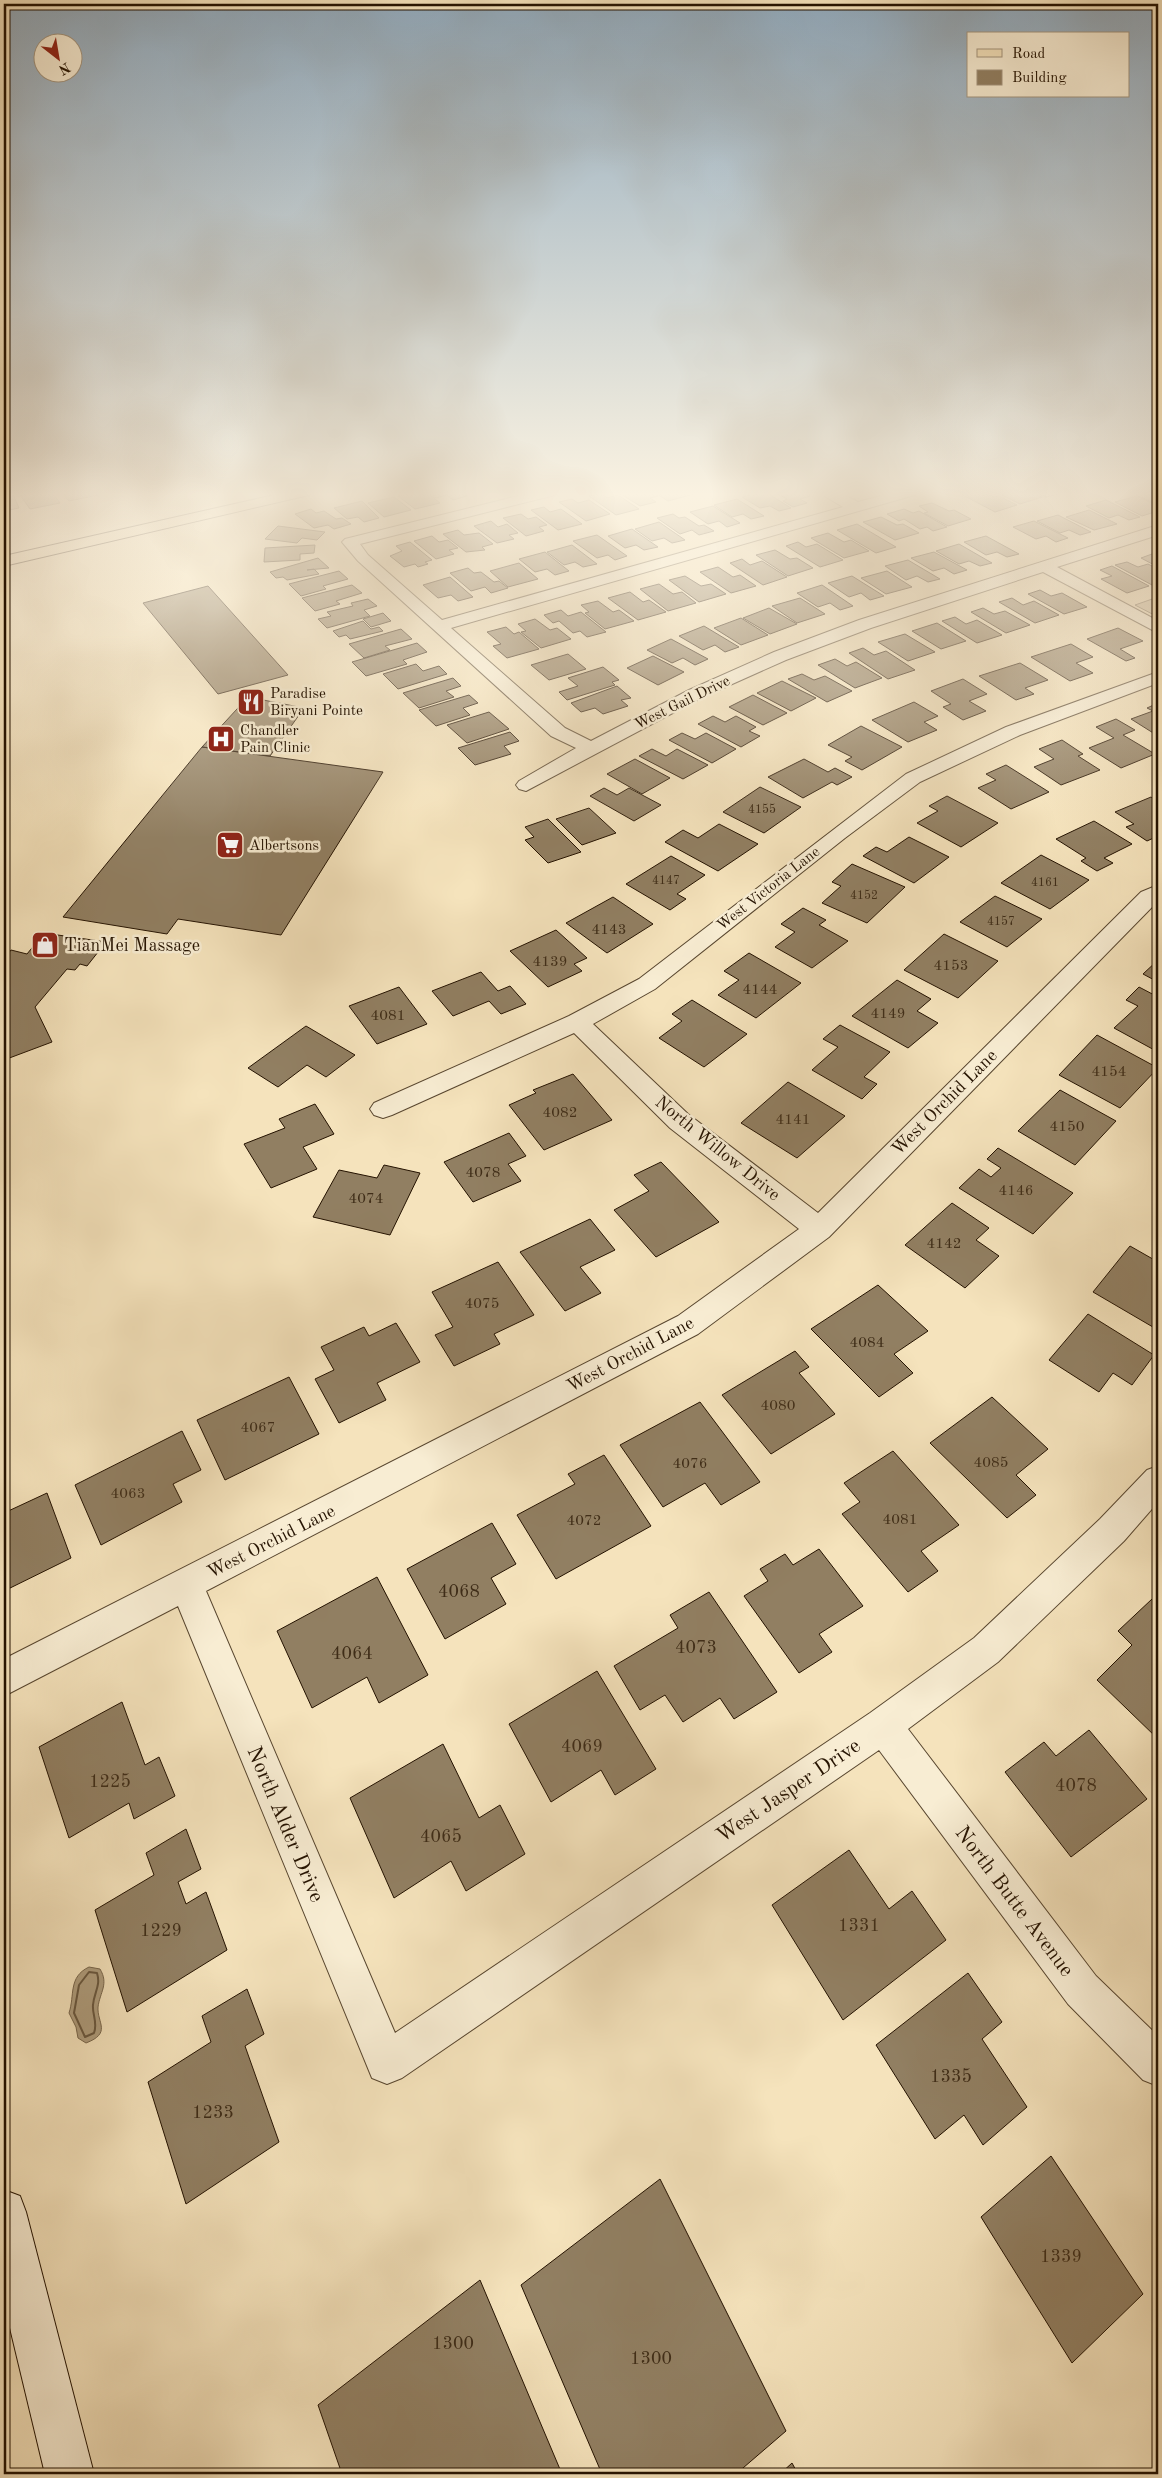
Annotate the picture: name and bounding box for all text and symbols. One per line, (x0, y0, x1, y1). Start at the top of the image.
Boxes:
north arrow (32, 32, 82, 82)
legend (967, 32, 1130, 98)
text: Road (1012, 47, 1046, 62)
text: N (56, 60, 72, 77)
text: Building (1012, 71, 1067, 86)
street label: West Gail Drive (633, 674, 733, 733)
restaurant icon: Paradise Biryani Pointe (236, 687, 266, 717)
place label: Paradise Biryani Pointe (270, 687, 363, 719)
hospital icon: Chandler Pain Clinic (206, 724, 236, 754)
place label: Chandler Pain Clinic (240, 724, 311, 756)
house number: 4155 (748, 803, 776, 816)
supermarket icon: Albertsons (215, 830, 245, 860)
place label: Albertsons (249, 839, 319, 854)
street label: West Victoria Lane (715, 844, 823, 934)
house number: 4147 (652, 875, 680, 887)
house number: 4161 (1031, 877, 1059, 889)
house number: 4152 (850, 889, 878, 902)
house number: 4157 (987, 915, 1015, 928)
house number: 4143 (592, 923, 626, 938)
shop icon: TianMei Massage (30, 930, 60, 960)
place label: TianMei Massage (64, 937, 200, 955)
house number: 4139 (533, 955, 567, 970)
house number: 4153 (934, 959, 968, 974)
house number: 4144 (743, 983, 777, 998)
house number: 4149 (871, 1007, 905, 1022)
house number: 4081 (371, 1009, 405, 1024)
street label: West Orchid Lane (889, 1047, 1001, 1159)
house number: 4154 (1092, 1065, 1126, 1080)
street label: North Willow Drive (651, 1093, 783, 1205)
house number: 4082 (543, 1106, 577, 1121)
house number: 4141 (776, 1113, 810, 1128)
house number: 4150 (1050, 1120, 1084, 1135)
house number: 4078 (466, 1166, 500, 1181)
house number: 4146 (999, 1184, 1033, 1199)
house number: 4074 (349, 1192, 383, 1207)
house number: 4142 (927, 1237, 961, 1252)
house number: 4075 (465, 1297, 499, 1312)
street label: West Orchid Lane (564, 1314, 697, 1396)
house number: 4084 (850, 1336, 884, 1351)
house number: 4080 (761, 1399, 795, 1414)
house number: 4067 (241, 1421, 275, 1436)
house number: 4085 (974, 1456, 1008, 1471)
house number: 4076 (673, 1457, 707, 1472)
house number: 4063 (111, 1487, 145, 1502)
street label: West Orchid Lane (205, 1502, 338, 1582)
house number: 4081 (883, 1513, 917, 1528)
house number: 4072 (567, 1514, 601, 1529)
house number: 4068 (438, 1583, 480, 1601)
house number: 4073 (675, 1639, 717, 1657)
house number: 4064 (331, 1645, 373, 1663)
street label: West Jasper Drive (713, 1735, 865, 1847)
house number: 4069 (561, 1738, 603, 1756)
street label: North Alder Drive (242, 1744, 327, 1906)
house number: 1225 (89, 1773, 131, 1791)
house number: 4078 (1055, 1777, 1097, 1795)
street label: North Butte Avenue (951, 1823, 1077, 1981)
house number: 4065 (420, 1828, 462, 1846)
house number: 1331 (838, 1917, 880, 1935)
house number: 1229 (140, 1922, 182, 1940)
house number: 1335 (930, 2068, 972, 2086)
house number: 1233 (192, 2104, 234, 2122)
house number: 1339 (1040, 2248, 1082, 2266)
house number: 1300 (432, 2335, 474, 2353)
house number: 1300 (630, 2350, 672, 2368)

